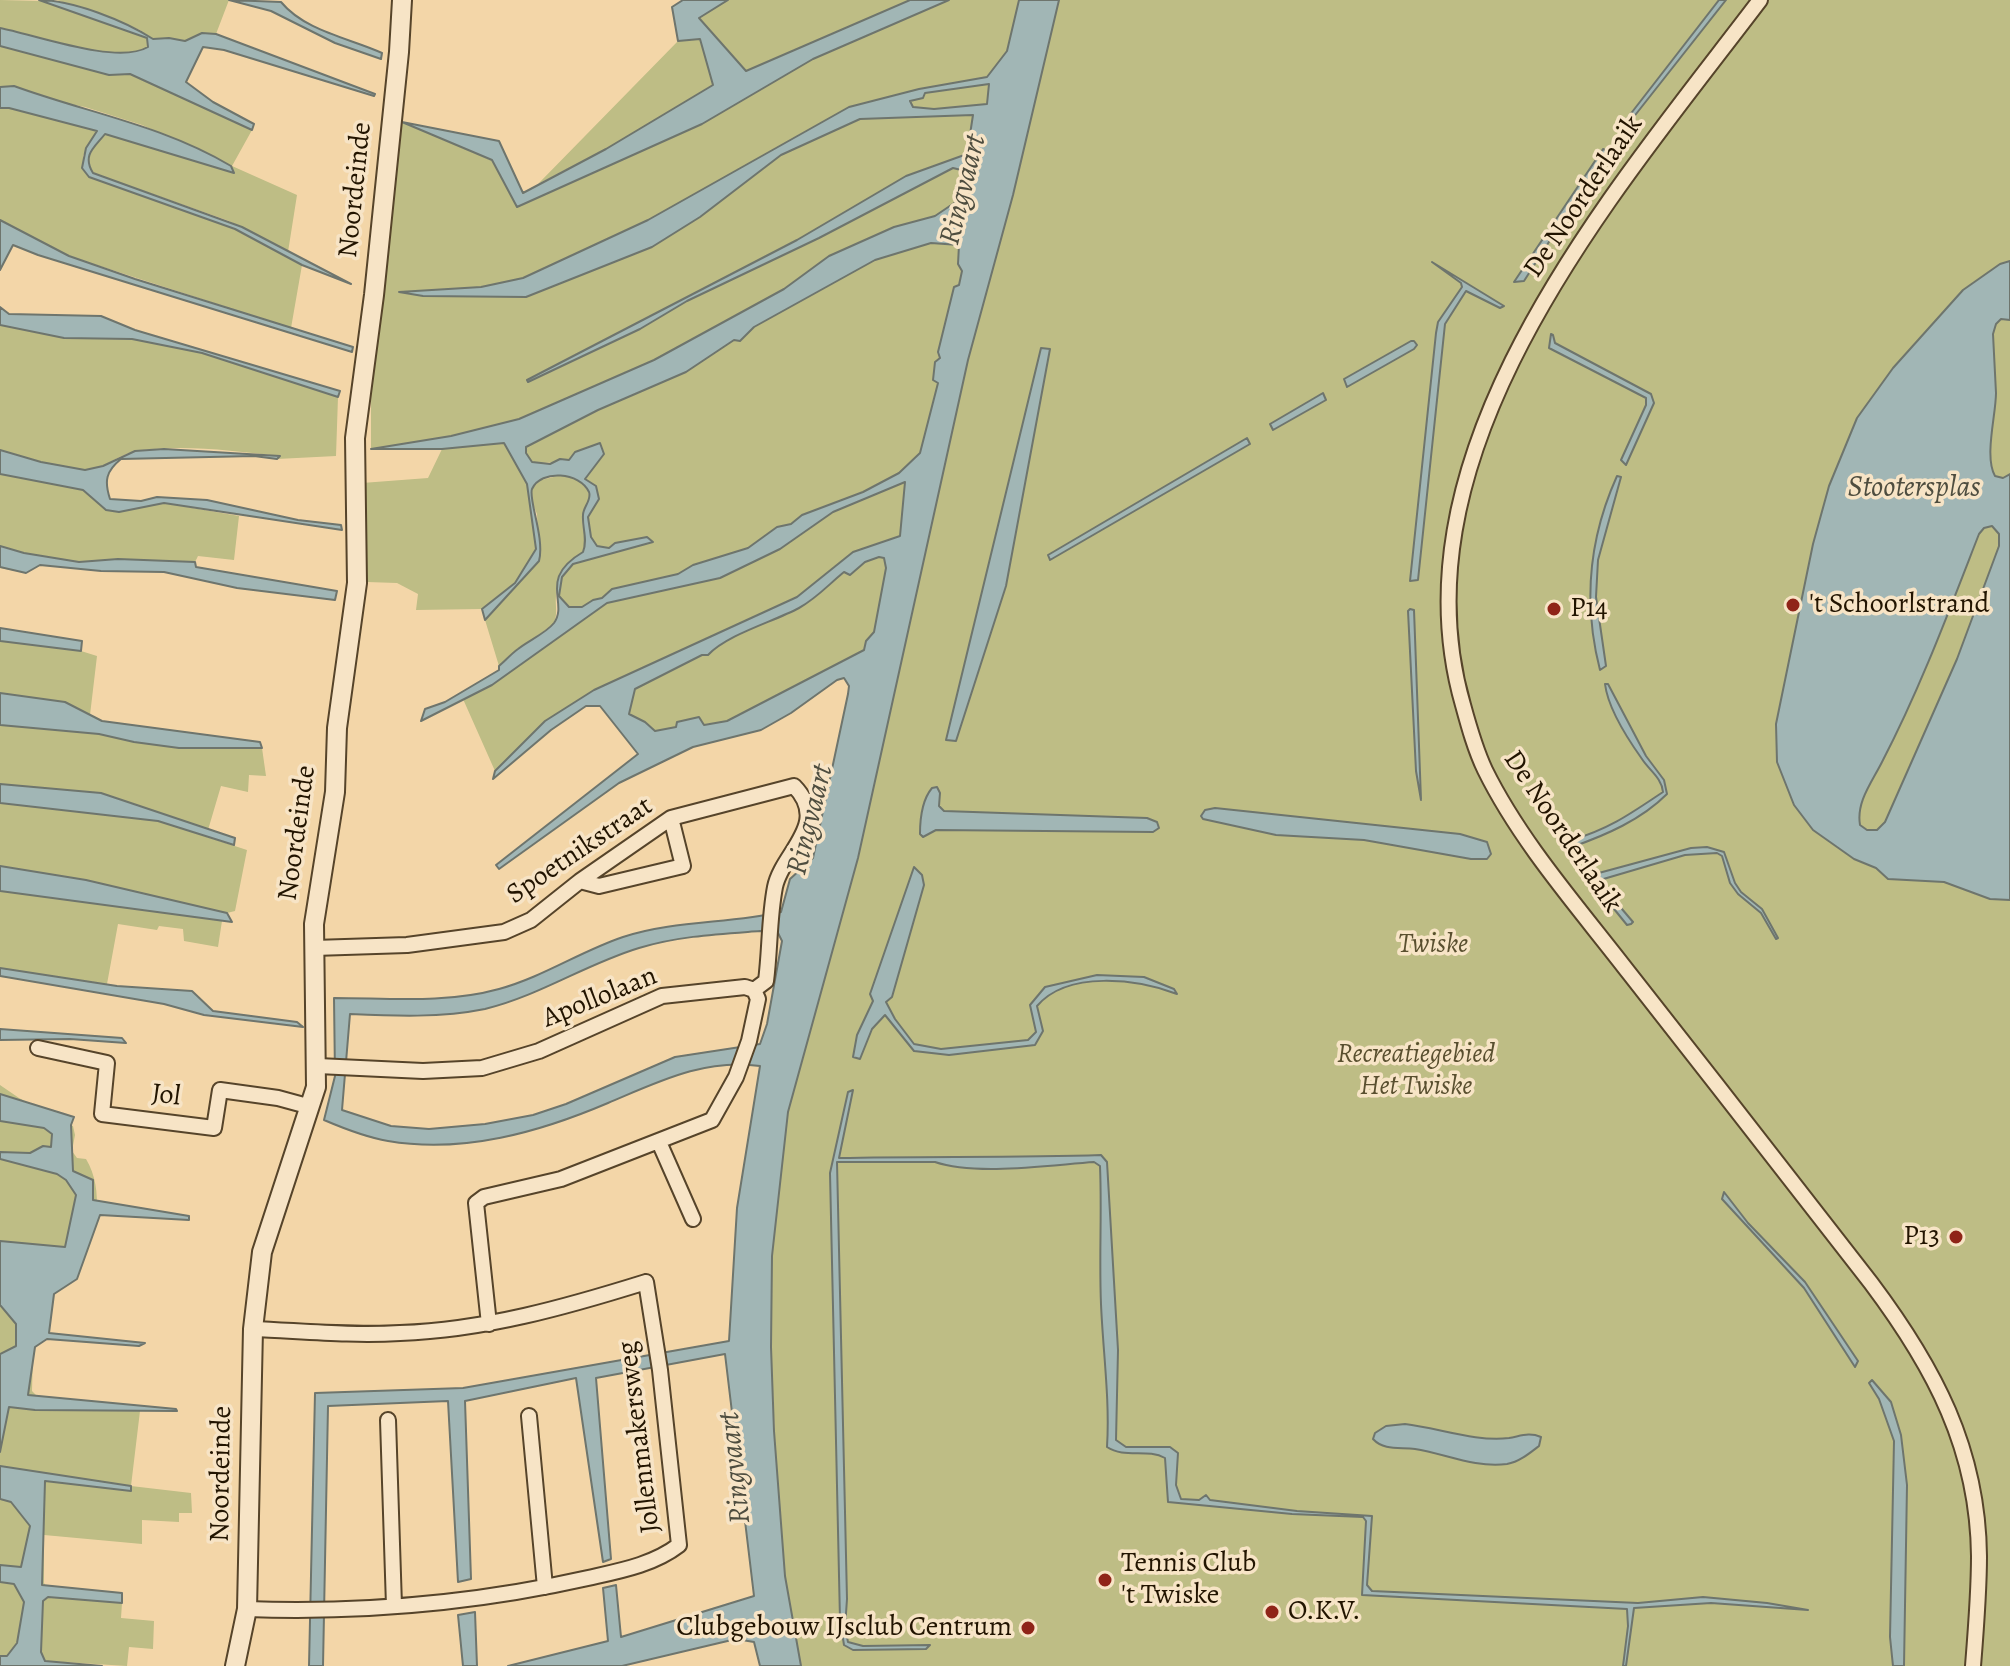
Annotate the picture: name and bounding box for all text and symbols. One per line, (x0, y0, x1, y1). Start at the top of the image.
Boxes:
street label: De Noorderlaaik (1517, 109, 1651, 285)
street label: Noordeinde (332, 120, 380, 260)
water label: Ringvaart (933, 131, 995, 249)
water label: Stootersplas (1848, 471, 1980, 507)
place label: 't Schoorlstrand (1809, 588, 1990, 622)
place label: P14 (1570, 592, 1608, 626)
marker: 't Schoorlstrand (1784, 596, 1802, 614)
marker: P14 (1545, 600, 1563, 618)
street label: De Noorderlaaik (1495, 744, 1629, 920)
water label: Ringvaart (780, 761, 842, 879)
street label: Noordeinde (272, 763, 324, 903)
street label: Spoetnikstraat (501, 790, 659, 912)
park label: Twiske (1398, 928, 1468, 962)
street label: Apollolaan (538, 960, 662, 1036)
park label: Recreatiegebied Het Twiske (1337, 1038, 1495, 1104)
street label: Jol (150, 1078, 182, 1114)
place label: P13 (1903, 1220, 1940, 1254)
marker: P13 (1947, 1228, 1965, 1246)
street label: Jollenmakersweg (612, 1339, 668, 1535)
street label: Noordeinde (204, 1406, 240, 1542)
water label: Ringvaart (712, 1410, 760, 1526)
place label: Tennis Club 't Twiske (1121, 1547, 1256, 1613)
marker: Tennis Club 't Twiske (1096, 1571, 1114, 1589)
place label: O.K.V. (1288, 1595, 1361, 1629)
marker: O.K.V. (1263, 1603, 1281, 1621)
place label: Clubgebouw IJsclub Centrum (676, 1611, 1012, 1645)
marker: Clubgebouw IJsclub Centrum (1019, 1619, 1037, 1637)

